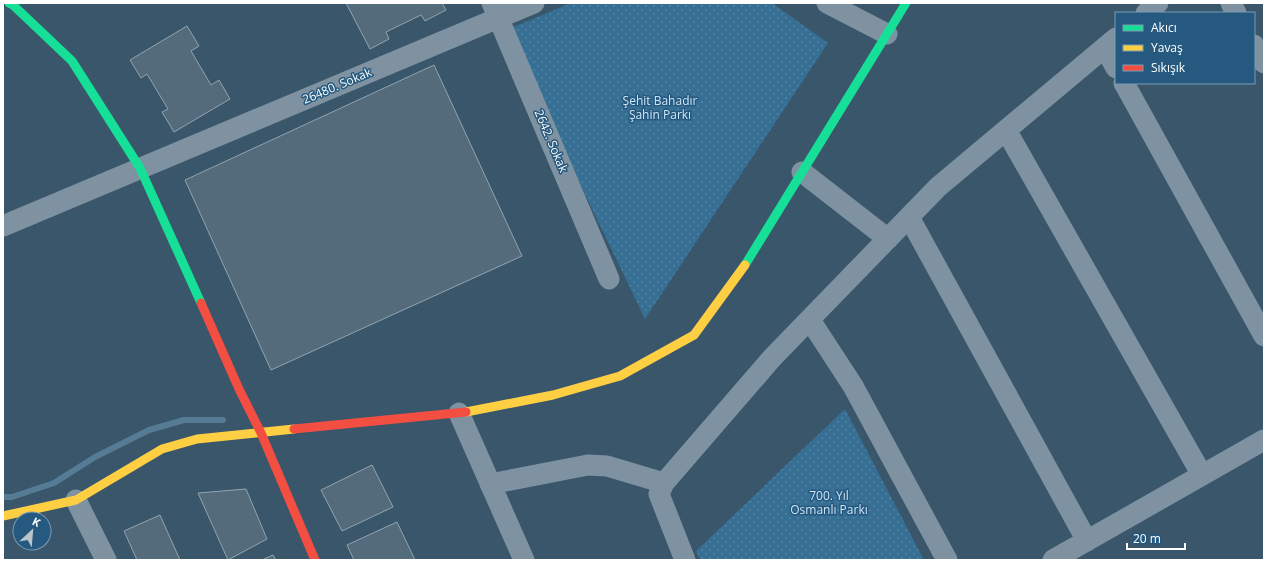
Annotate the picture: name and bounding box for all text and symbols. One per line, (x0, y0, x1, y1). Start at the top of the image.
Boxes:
legend (1115, 12, 1255, 84)
text: Akıcı (1151, 19, 1177, 36)
text: Yavaş (1151, 39, 1183, 56)
text: Sıkışık (1151, 59, 1186, 76)
street label: 26480. Sokak (300, 63, 375, 108)
park label: Şehit Bahadır Şahin Parkı (623, 92, 698, 123)
street label: 2642. Sokak (531, 107, 573, 176)
park label: 700. Yıl Osmanlı Parkı (790, 487, 868, 518)
north arrow (12, 511, 52, 551)
text: K (30, 513, 44, 530)
scale bar (1127, 525, 1185, 551)
text: 20 m (1133, 530, 1161, 547)

